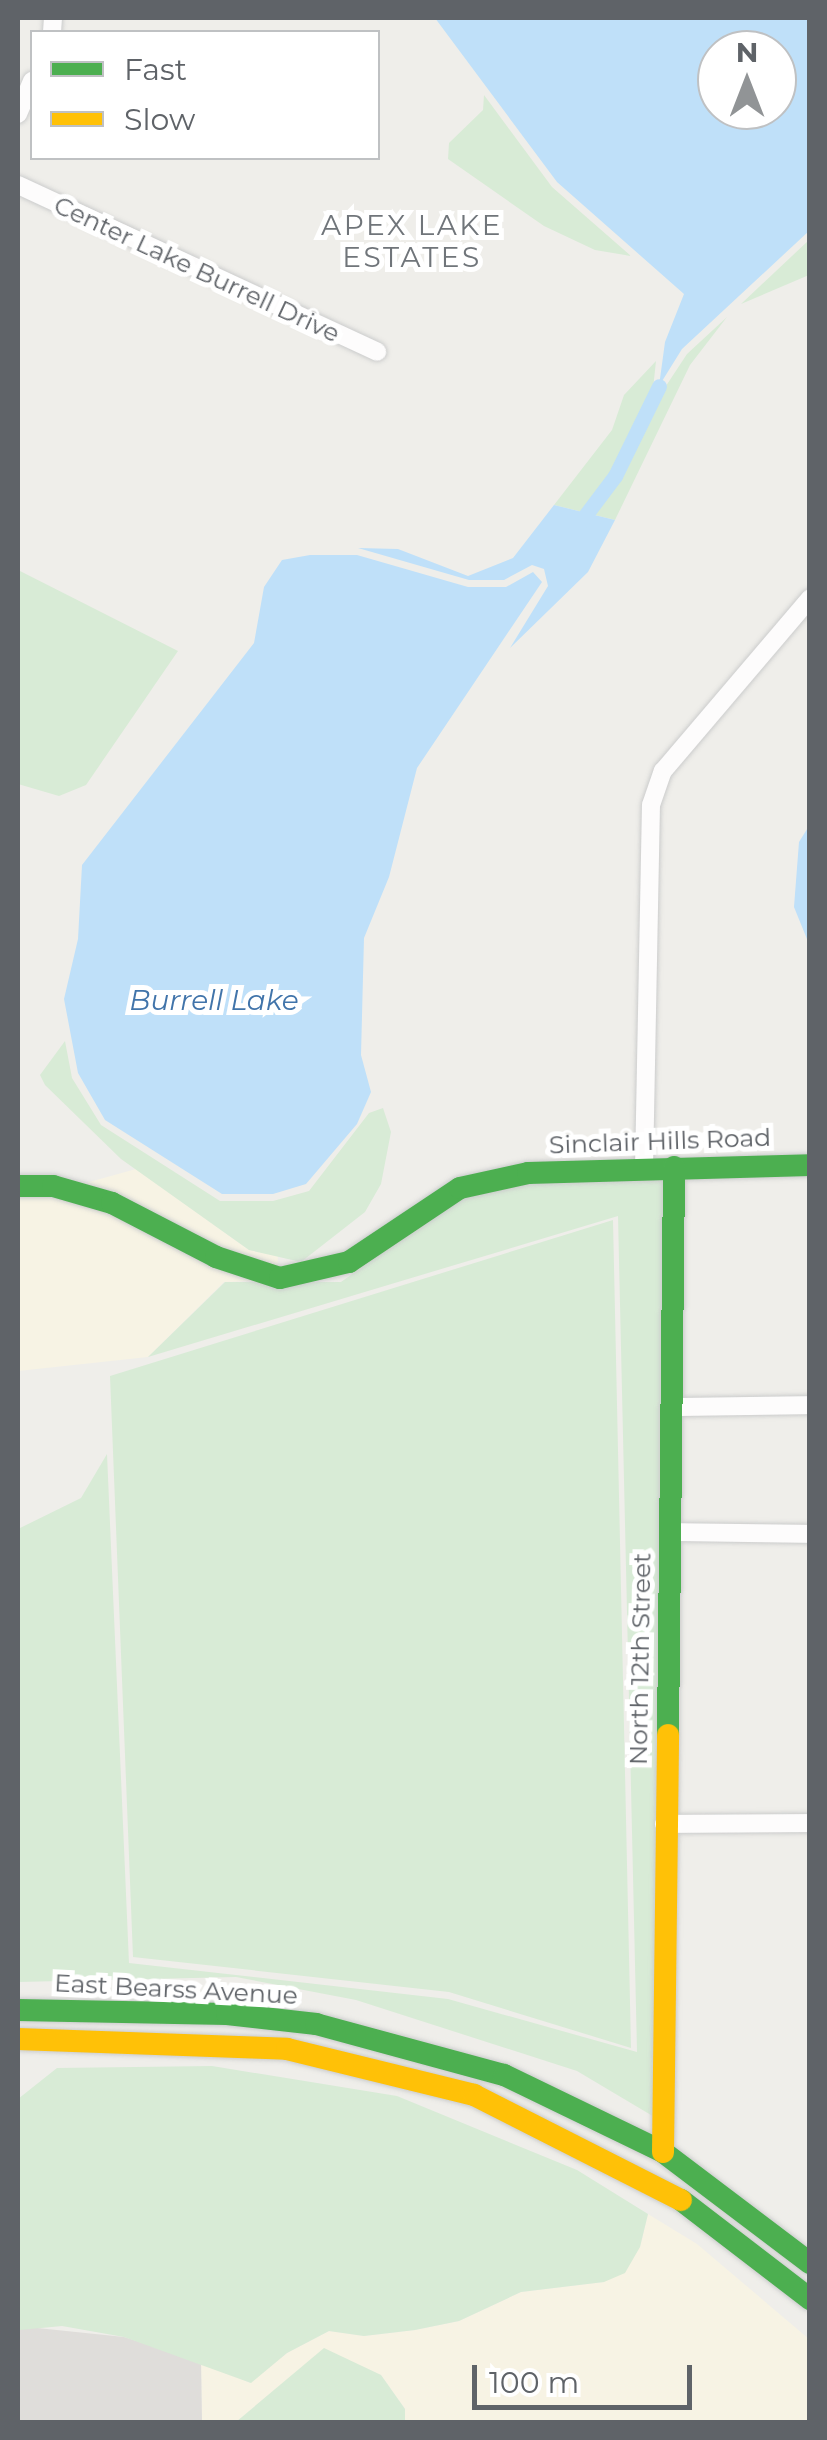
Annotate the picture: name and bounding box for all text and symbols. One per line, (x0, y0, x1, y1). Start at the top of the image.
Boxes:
legend (30, 30, 380, 160)
north arrow (697, 30, 797, 130)
text: N (736, 35, 758, 69)
text: Fast (124, 51, 187, 88)
text: Slow (124, 101, 195, 138)
street label: Center Lake Burrell Drive (49, 190, 345, 348)
district label: APEX LAKE ESTATES (321, 208, 503, 274)
water label: Burrell Lake (129, 983, 299, 1017)
street label: Sinclair Hills Road (548, 1122, 772, 1160)
street label: North 12th Street (623, 1553, 657, 1765)
street label: East Bearss Avenue (53, 1968, 299, 2010)
scale bar (477, 2345, 697, 2407)
text: 100 m (489, 2364, 579, 2401)

